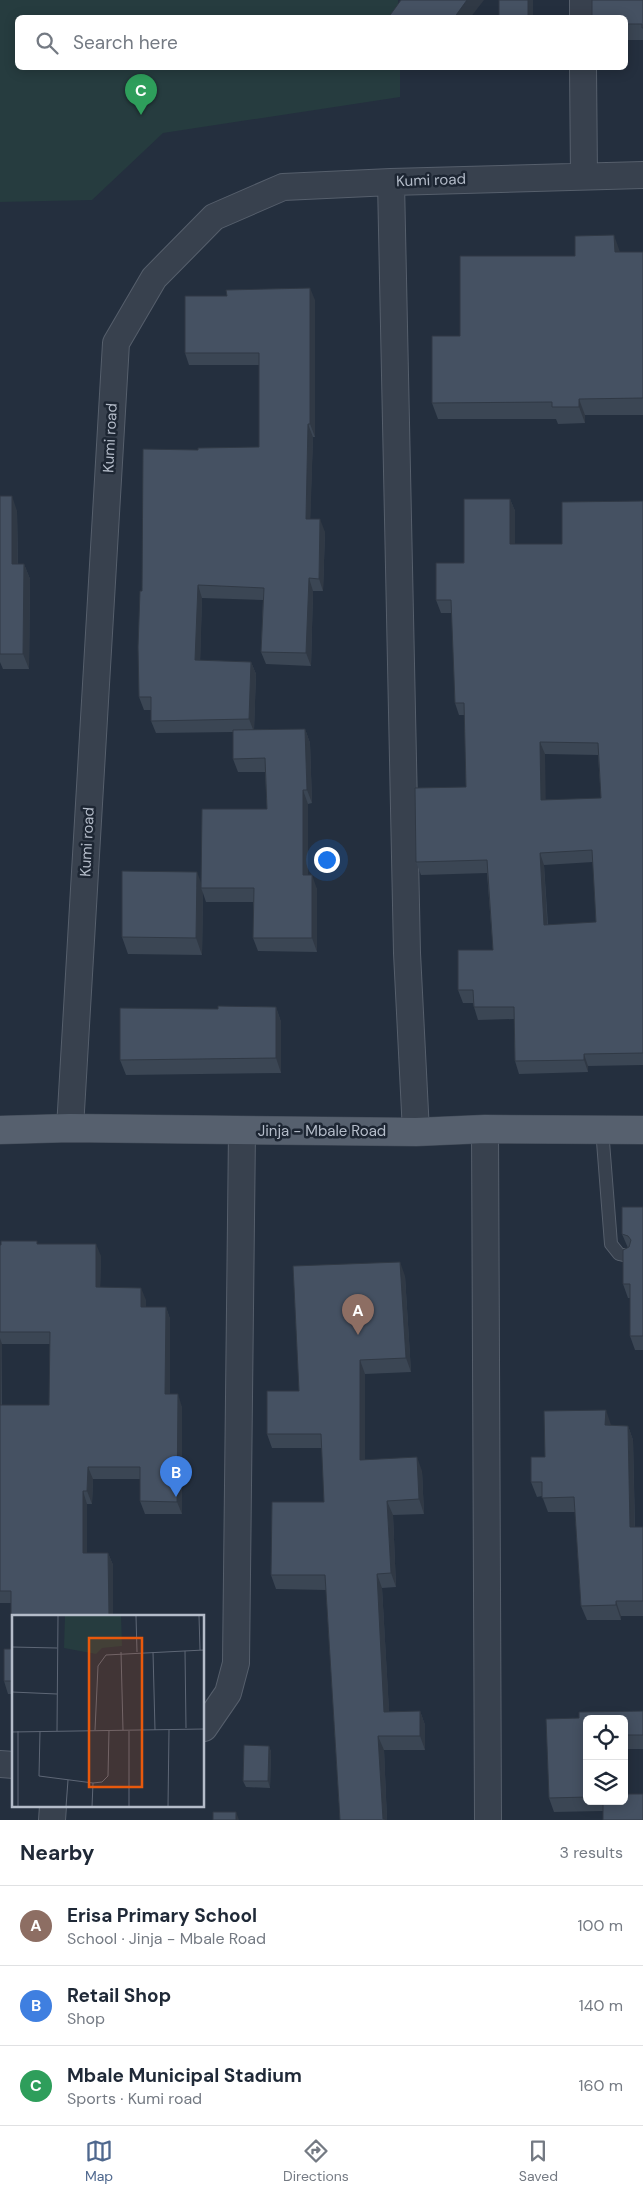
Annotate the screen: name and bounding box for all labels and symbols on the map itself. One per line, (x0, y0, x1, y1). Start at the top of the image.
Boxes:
pin: C (125, 74, 157, 115)
street label: Kumi road (396, 169, 466, 191)
street label: Kumi road (98, 403, 122, 473)
street label: Kumi road (75, 807, 99, 877)
your location (314, 847, 340, 873)
street label: Jinja - Mbale Road (258, 1121, 386, 1141)
pin: A (342, 1294, 374, 1335)
pin: B (160, 1456, 192, 1497)
inset map (12, 1615, 205, 1808)

